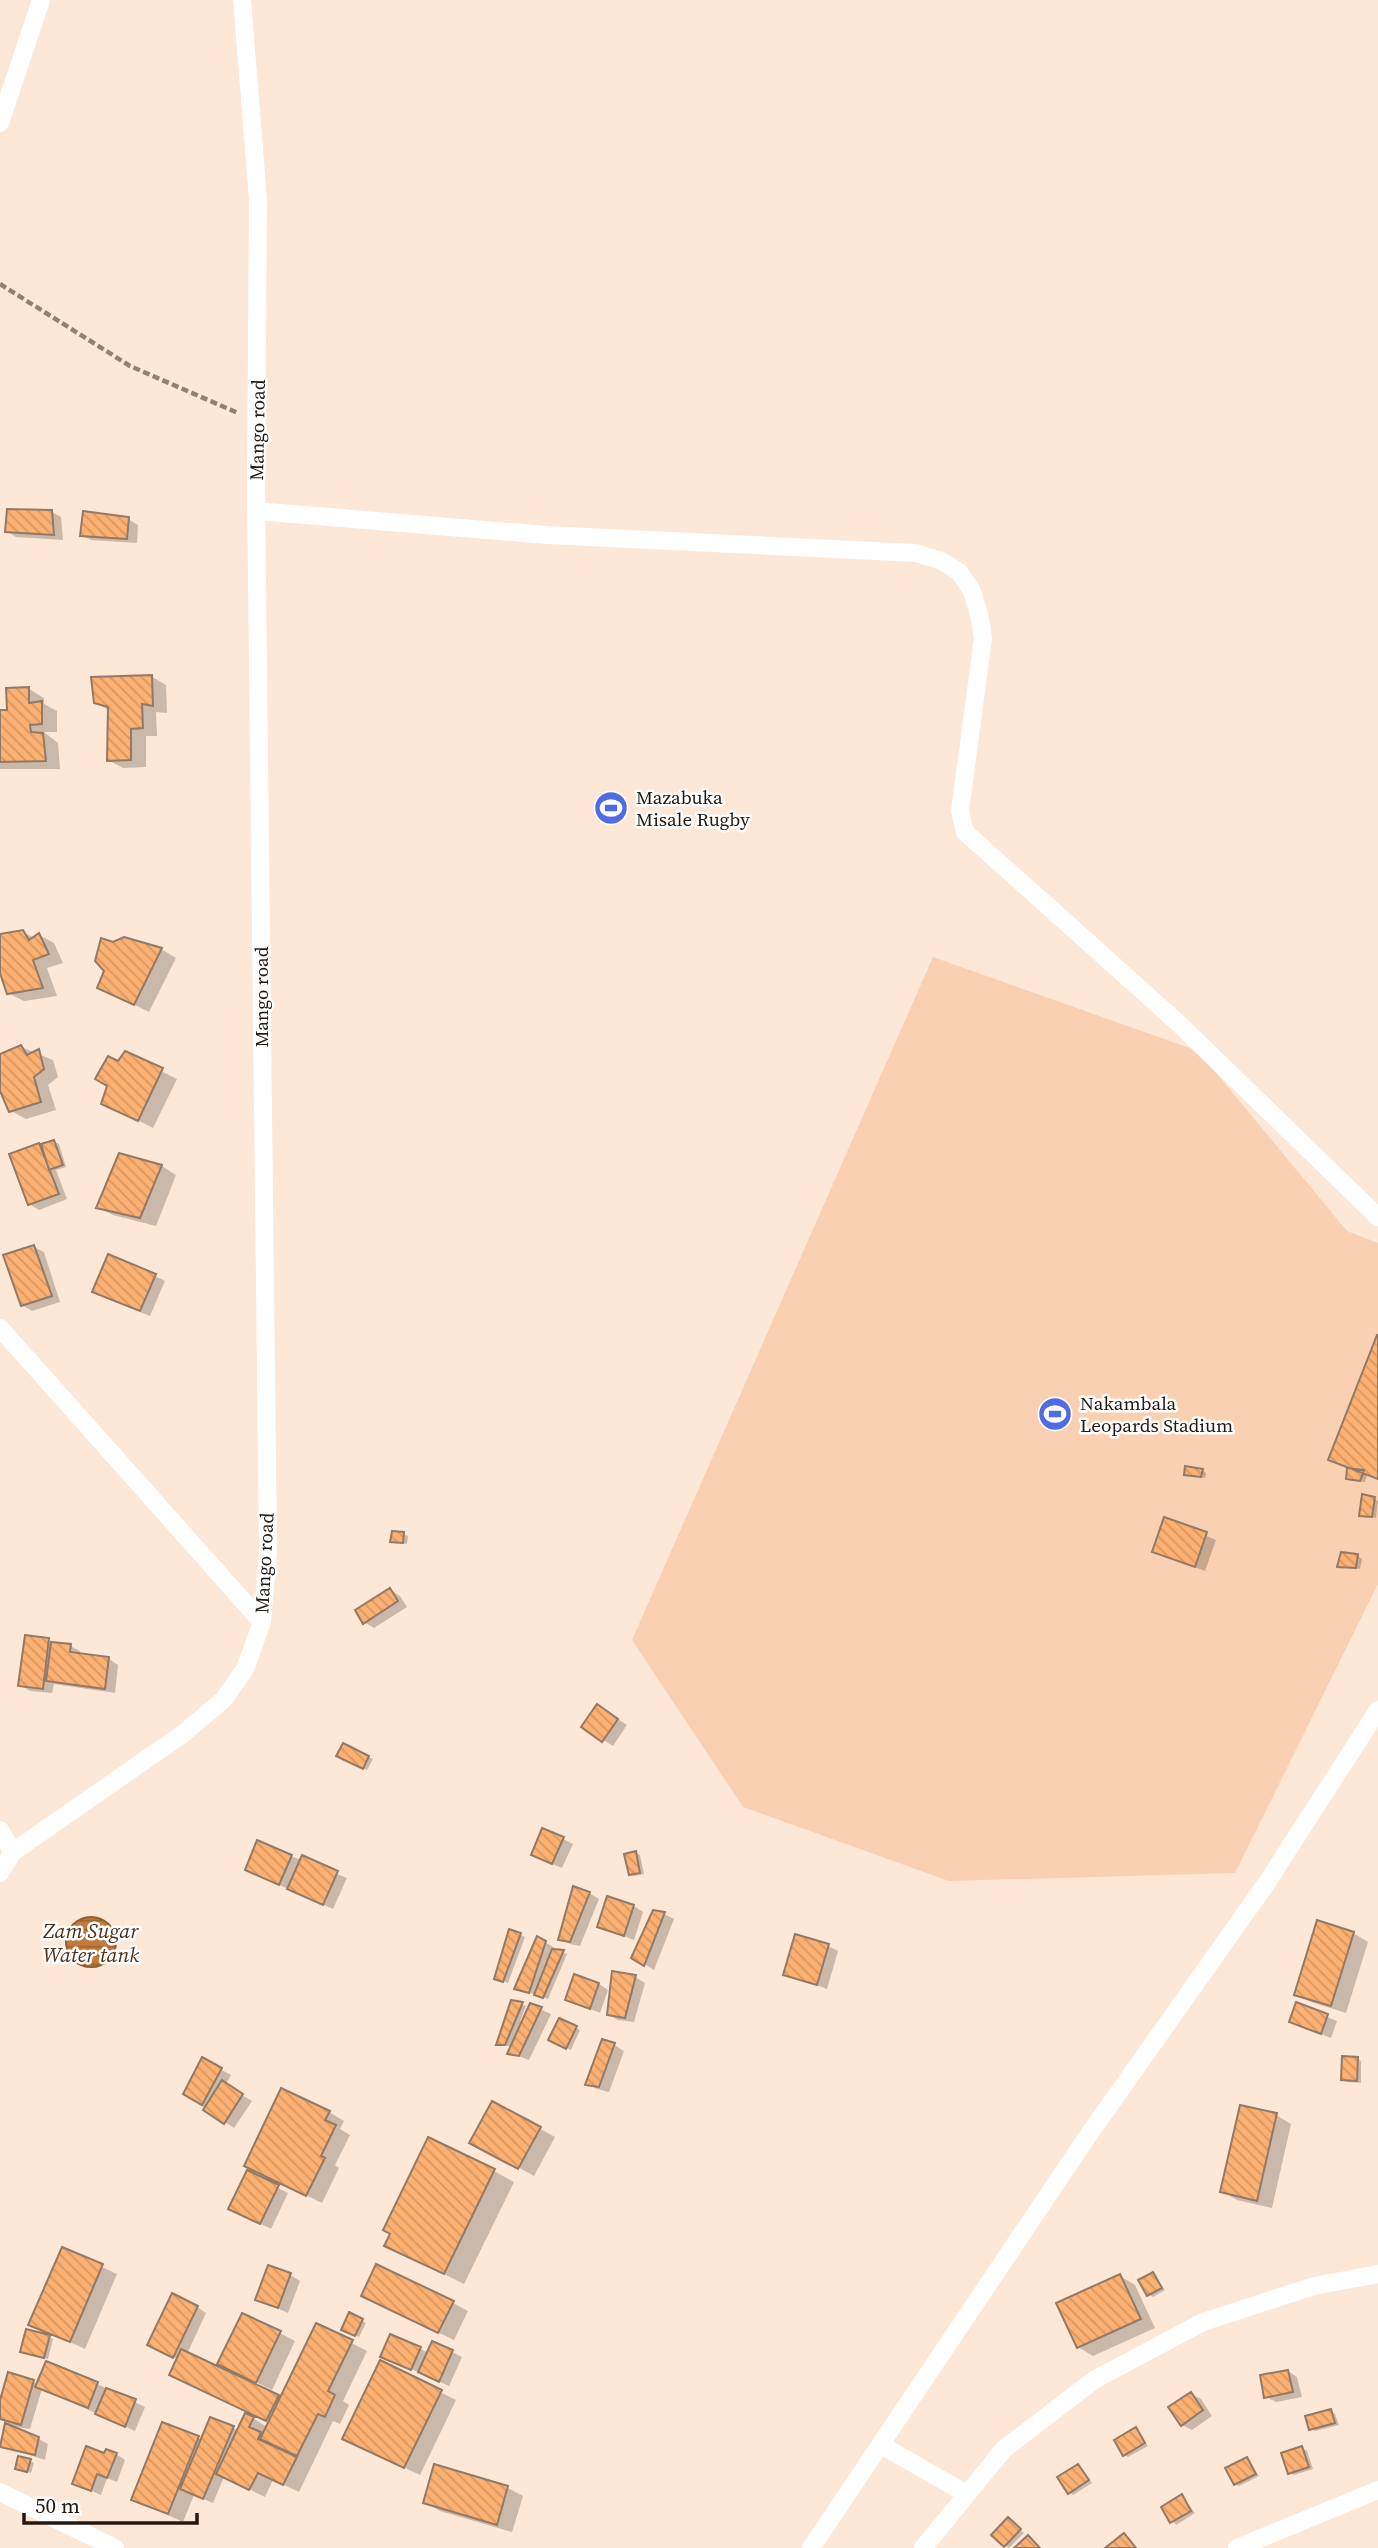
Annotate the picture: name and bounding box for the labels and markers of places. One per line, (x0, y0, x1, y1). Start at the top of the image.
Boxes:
place label: Mazabuka Misale Rugby (636, 784, 750, 832)
sports icon: Mazabuka Misale Rugby (592, 789, 630, 827)
place label: Nakambala Leopards Stadium (1080, 1390, 1233, 1438)
sports icon: Nakambala Leopards Stadium (1036, 1395, 1074, 1433)

